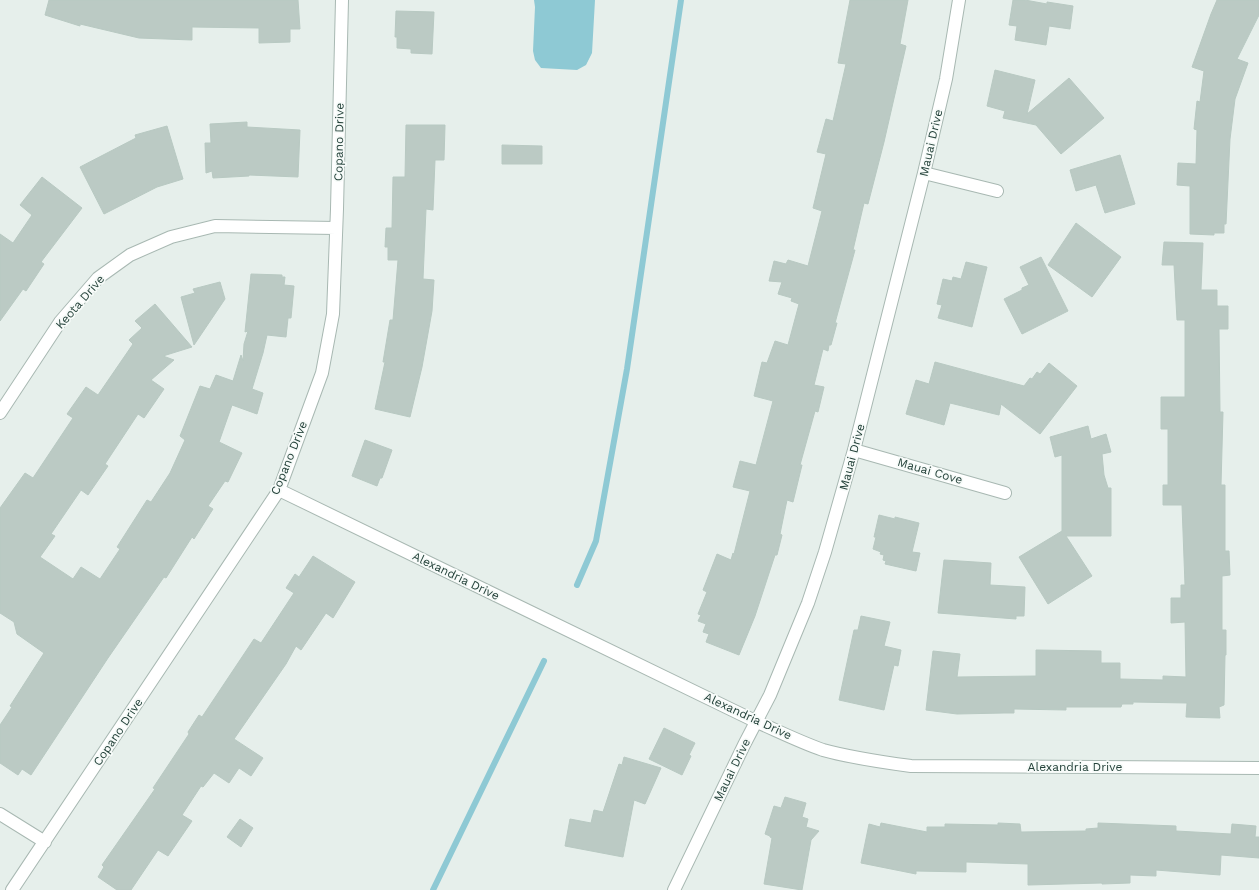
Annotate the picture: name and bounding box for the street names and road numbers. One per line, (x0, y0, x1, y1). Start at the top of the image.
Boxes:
street label: Copano Drive (331, 103, 347, 181)
street label: Mauai Drive (916, 108, 946, 178)
street label: Keota Drive (53, 272, 107, 332)
street label: Copano Drive (268, 419, 310, 497)
street label: Mauai Drive (836, 422, 868, 492)
street label: Mauai Cove (896, 455, 964, 487)
street label: Alexandria Drive (410, 549, 502, 603)
street label: Alexandria Drive (702, 690, 794, 742)
street label: Copano Drive (90, 696, 146, 768)
street label: Mauai Drive (711, 736, 753, 804)
street label: Alexandria Drive (1028, 760, 1122, 774)

